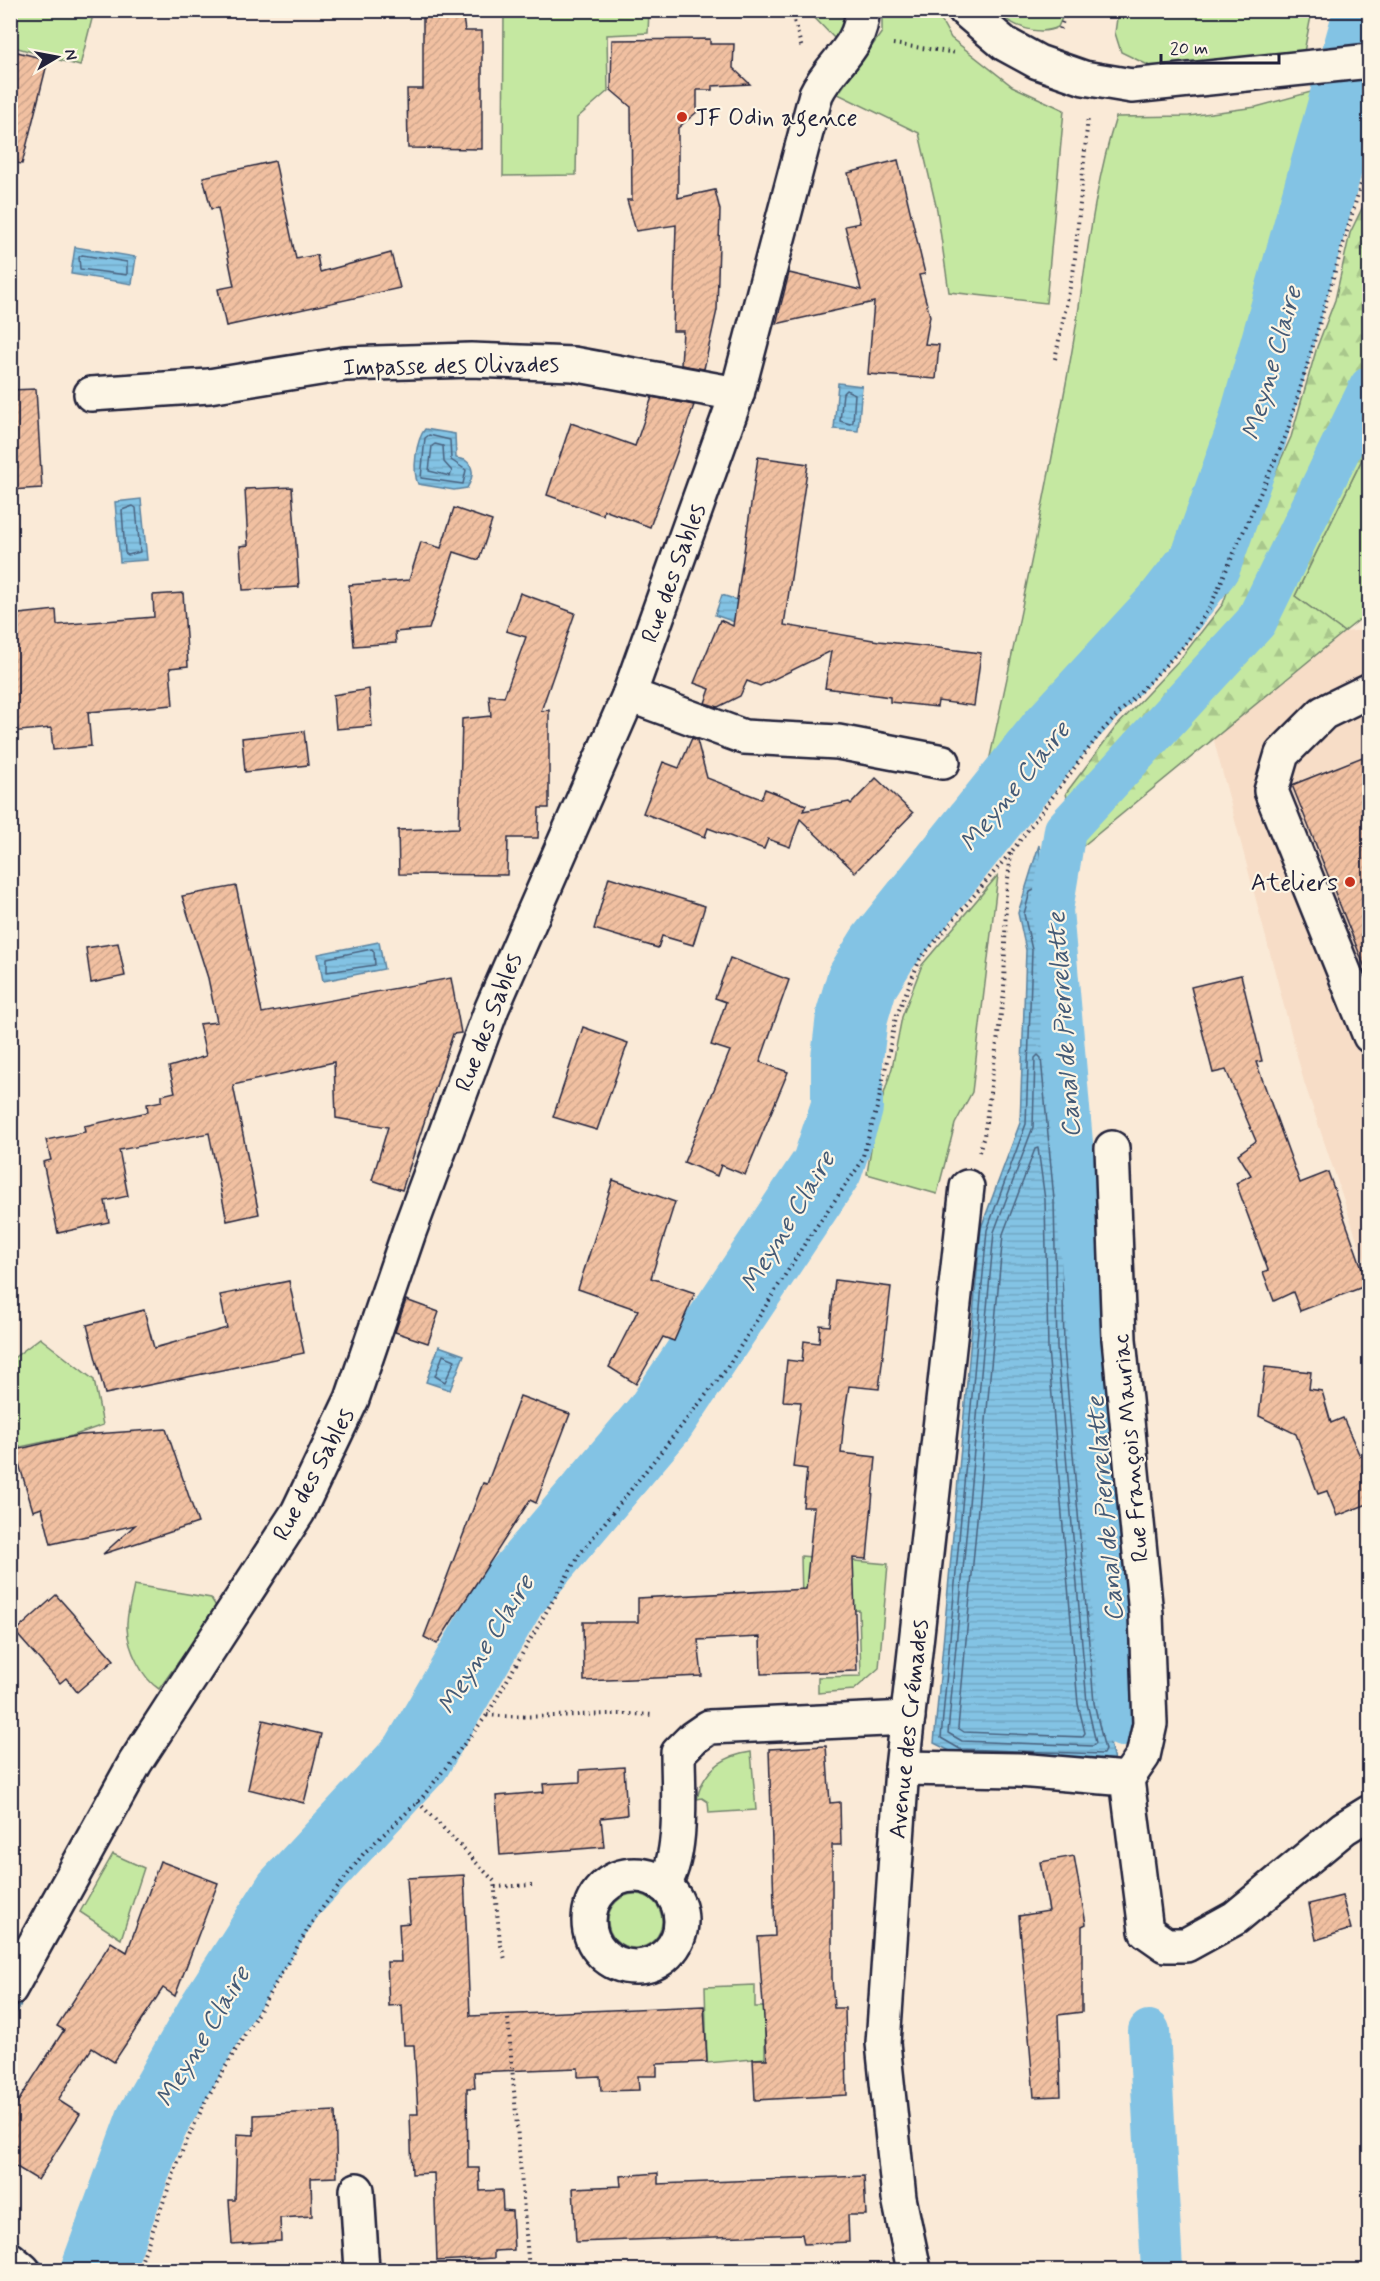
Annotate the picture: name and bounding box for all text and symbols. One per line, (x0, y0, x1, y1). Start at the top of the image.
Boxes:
north arrow (27, 27, 87, 87)
scale bar (1161, 27, 1280, 65)
text: 20 m (1170, 37, 1208, 61)
text: N (59, 48, 82, 62)
place label: JF Odin agence (694, 103, 857, 137)
marker: JF Odin agence (675, 110, 689, 124)
water label: Meyne Claire (1235, 282, 1311, 444)
street label: Impasse des Olivades (343, 349, 559, 384)
street label: Rue des Sables (635, 500, 714, 647)
water label: Meyne Claire (953, 714, 1079, 859)
place label: Ateliers (1251, 868, 1338, 899)
marker: Ateliers (1343, 875, 1357, 889)
water label: Canal de Pierrelatte (1040, 910, 1090, 1139)
street label: Rue des Sables (449, 949, 530, 1096)
water label: Meyne Claire (733, 1144, 845, 1299)
street label: Rue François Mauriac (1106, 1332, 1157, 1563)
water label: Canal de Pierrelatte (1079, 1393, 1133, 1623)
street label: Rue des Sables (266, 1403, 362, 1546)
water label: Meyne Claire (430, 1568, 544, 1721)
street label: Avenue des Crémades (883, 1618, 936, 1841)
water label: Meyne Claire (148, 1959, 260, 2114)

